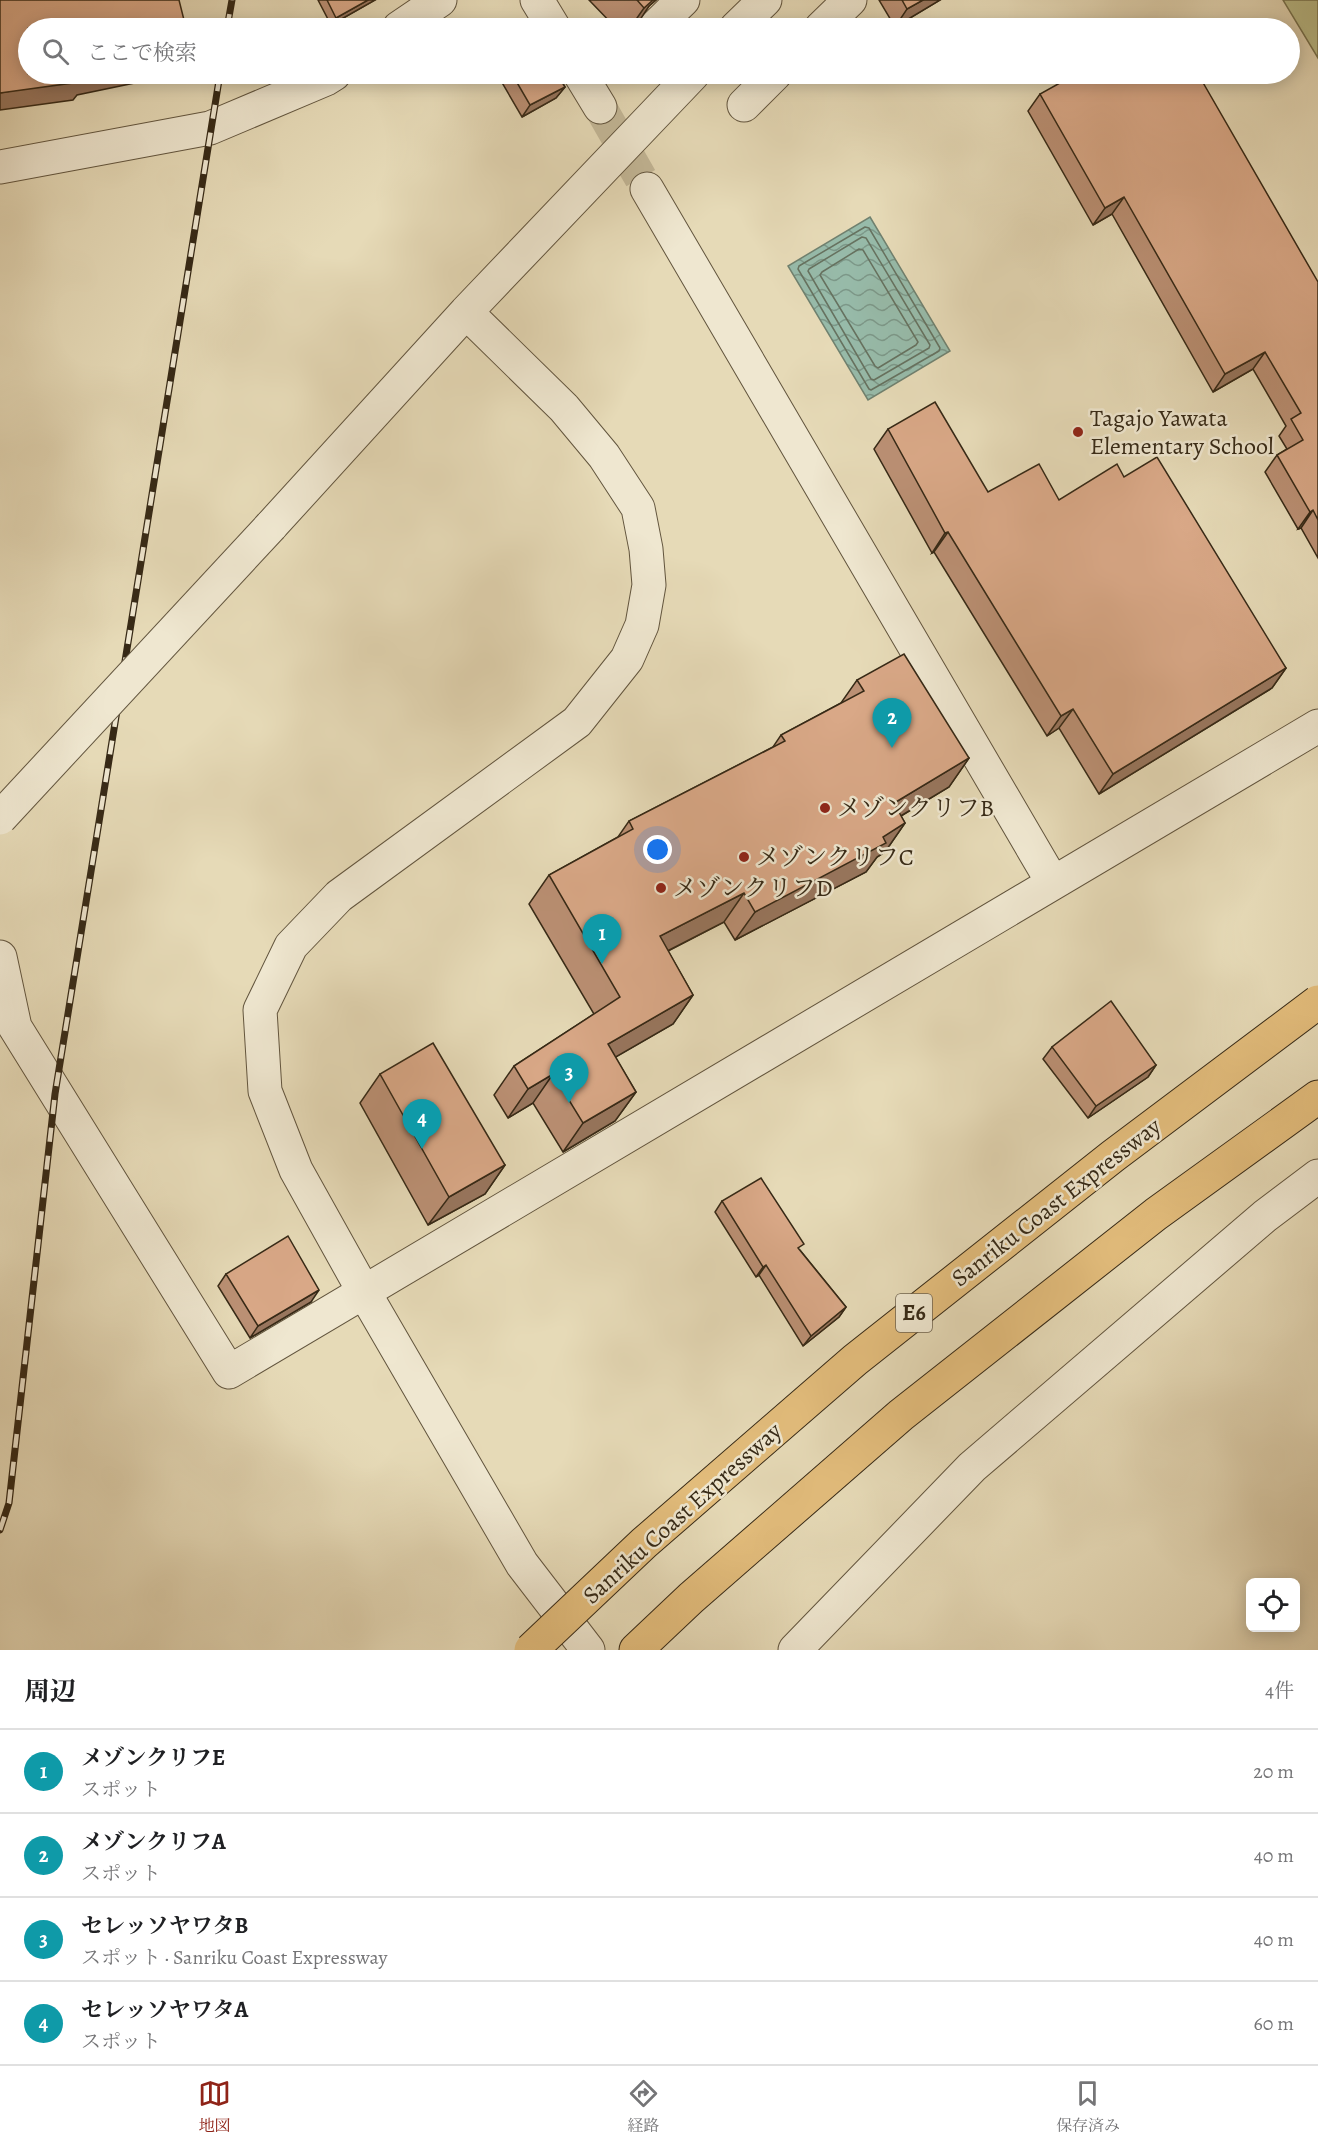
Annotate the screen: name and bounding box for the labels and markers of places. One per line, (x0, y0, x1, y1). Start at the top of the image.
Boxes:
place label: Tagajo Yawata Elementary School (1090, 402, 1274, 462)
marker: Tagajo Yawata Elementary School (1071, 425, 1085, 439)
pin: 2 (872, 698, 912, 748)
place label: メゾンクリフB (837, 792, 994, 824)
marker: メゾンクリフB (818, 801, 832, 815)
place label: メゾンクリフC (756, 841, 914, 873)
marker: メゾンクリフC (737, 850, 751, 864)
place label: メゾンクリフD (673, 872, 833, 904)
marker: メゾンクリフD (654, 881, 668, 895)
pin: 1 (582, 914, 622, 964)
pin: 3 (550, 1054, 588, 1103)
pin: 4 (402, 1100, 442, 1149)

